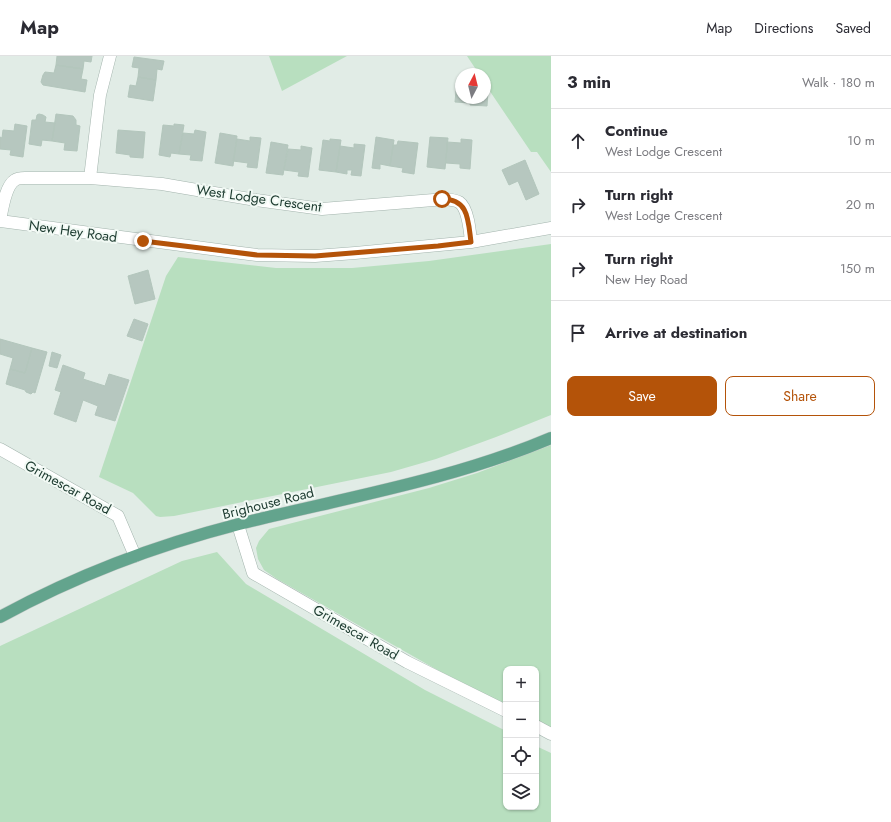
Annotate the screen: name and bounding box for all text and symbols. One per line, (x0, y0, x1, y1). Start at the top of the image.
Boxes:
text: Map (20, 14, 59, 41)
text: Map (706, 18, 732, 38)
text: Directions (754, 18, 814, 38)
text: Saved (836, 18, 871, 38)
north arrow (455, 68, 491, 104)
text: 3 min (567, 70, 611, 94)
text: Walk · 180 m (802, 73, 875, 92)
text: Continue (605, 120, 668, 142)
icon: ahead (567, 130, 589, 152)
text: 10 m (847, 131, 875, 150)
text: West Lodge Crescent (605, 142, 722, 161)
street label: West Lodge Crescent (195, 179, 323, 217)
text: Turn right (605, 184, 673, 206)
route start (433, 190, 451, 208)
icon: right (567, 194, 589, 216)
text: 20 m (846, 195, 875, 214)
text: West Lodge Crescent (605, 206, 722, 225)
street label: New Hey Road (27, 215, 119, 247)
route end (134, 232, 152, 250)
text: Turn right (605, 248, 673, 270)
icon: right (567, 258, 589, 280)
text: 150 m (840, 259, 875, 278)
text: New Hey Road (605, 270, 688, 289)
icon: arrive (567, 322, 589, 344)
text: Arrive at destination (605, 322, 747, 344)
button: Save (567, 376, 717, 416)
button: Share (725, 376, 875, 416)
street label: Grimescar Road (21, 455, 115, 519)
street label: Brighouse Road (220, 482, 316, 524)
street label: Grimescar Road (310, 599, 402, 665)
map controls (503, 666, 539, 810)
button: + (503, 666, 539, 702)
button: − (503, 702, 539, 738)
button: locate (503, 738, 539, 774)
button: layers (503, 774, 539, 810)

